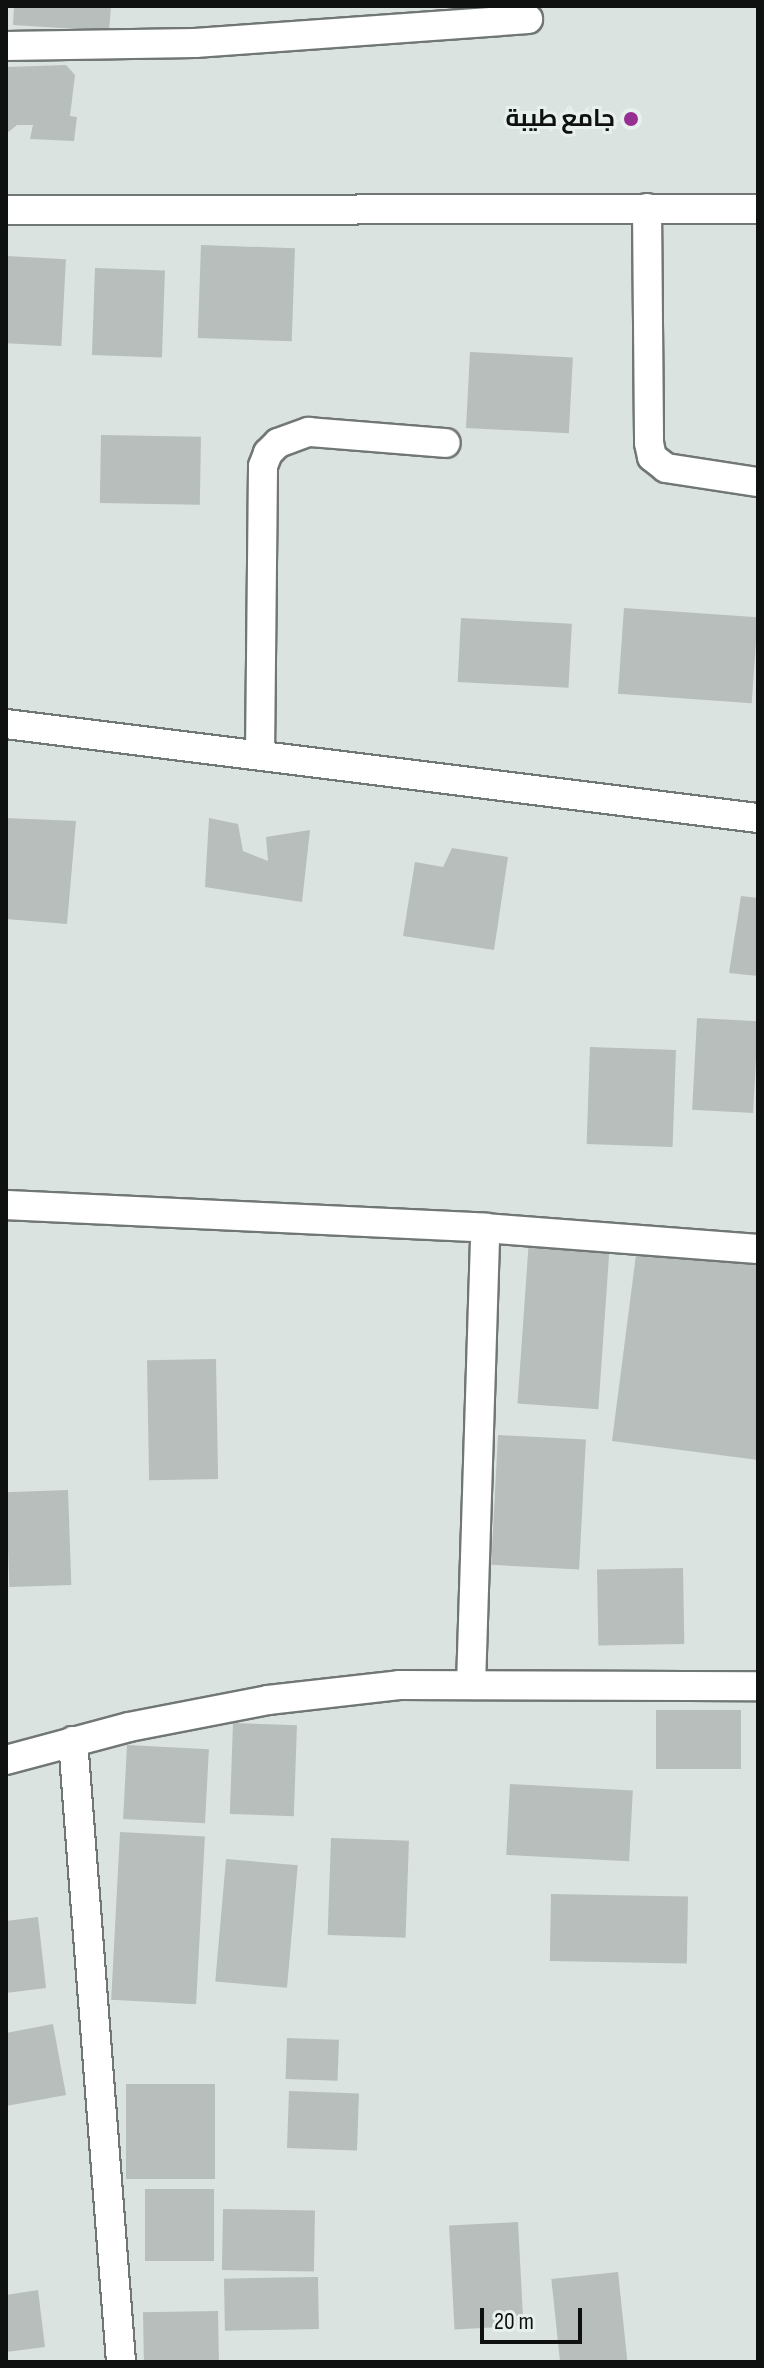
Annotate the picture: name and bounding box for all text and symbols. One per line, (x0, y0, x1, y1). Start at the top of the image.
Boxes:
place label: جامع طيبة (506, 105, 615, 133)
marker: جامع طيبة (622, 110, 640, 128)
scale bar (484, 2292, 586, 2342)
text: 20 m (494, 2307, 534, 2336)

